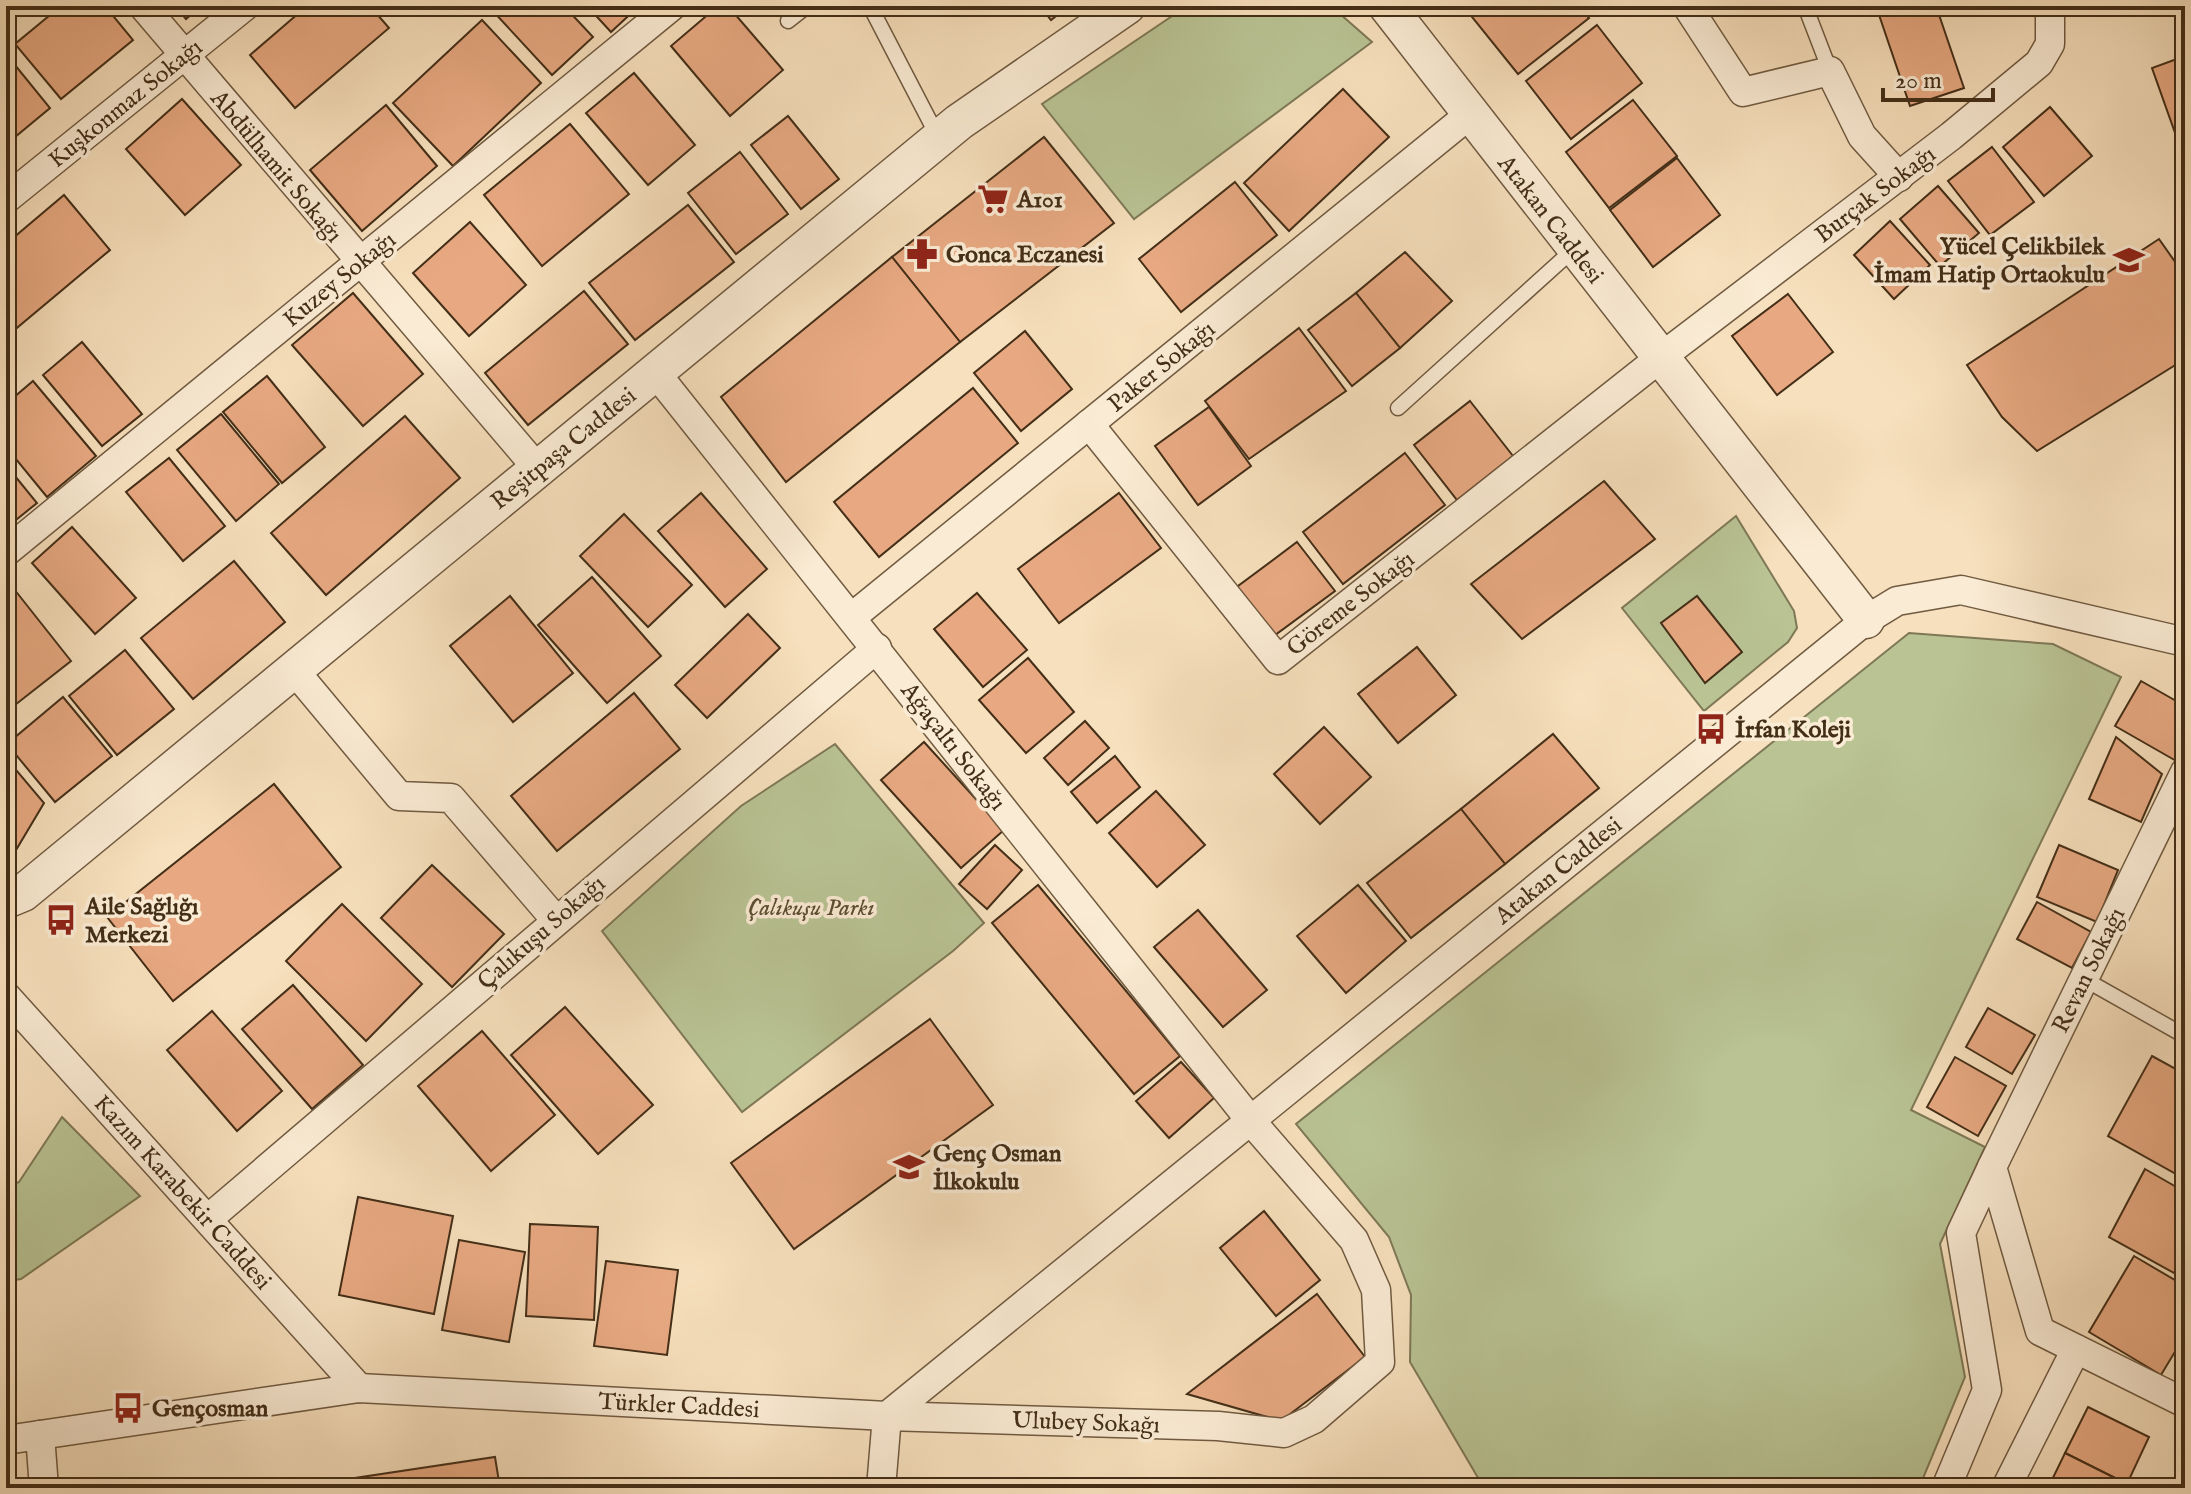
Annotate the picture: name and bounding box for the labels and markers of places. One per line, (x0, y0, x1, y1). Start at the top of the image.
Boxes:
supermarket icon: A101 (976, 182, 1010, 216)
place label: A101 (1016, 185, 1063, 216)
place label: Yücel Çelikbilek İmam Hatip Ortaokulu (1874, 232, 2106, 291)
pharmacy icon: Gonca Eczanesi (905, 237, 939, 271)
place label: Gonca Eczanesi (946, 240, 1104, 271)
school or university icon: Yücel Çelikbilek İmam Hatip Ortaokulu (2112, 243, 2146, 277)
bus stop icon: İrfan Koleji (1694, 712, 1728, 746)
place label: İrfan Koleji (1735, 715, 1852, 746)
place label: Aile Sağlığı Merkezi (84, 892, 199, 951)
bus stop icon: Aile Sağlığı Merkezi (44, 903, 78, 937)
place label: Genç Osman İlkokulu (933, 1139, 1062, 1198)
school or university icon: Genç Osman İlkokulu (892, 1150, 926, 1184)
bus stop icon: Gençosman (111, 1391, 145, 1425)
place label: Gençosman (152, 1394, 268, 1425)

